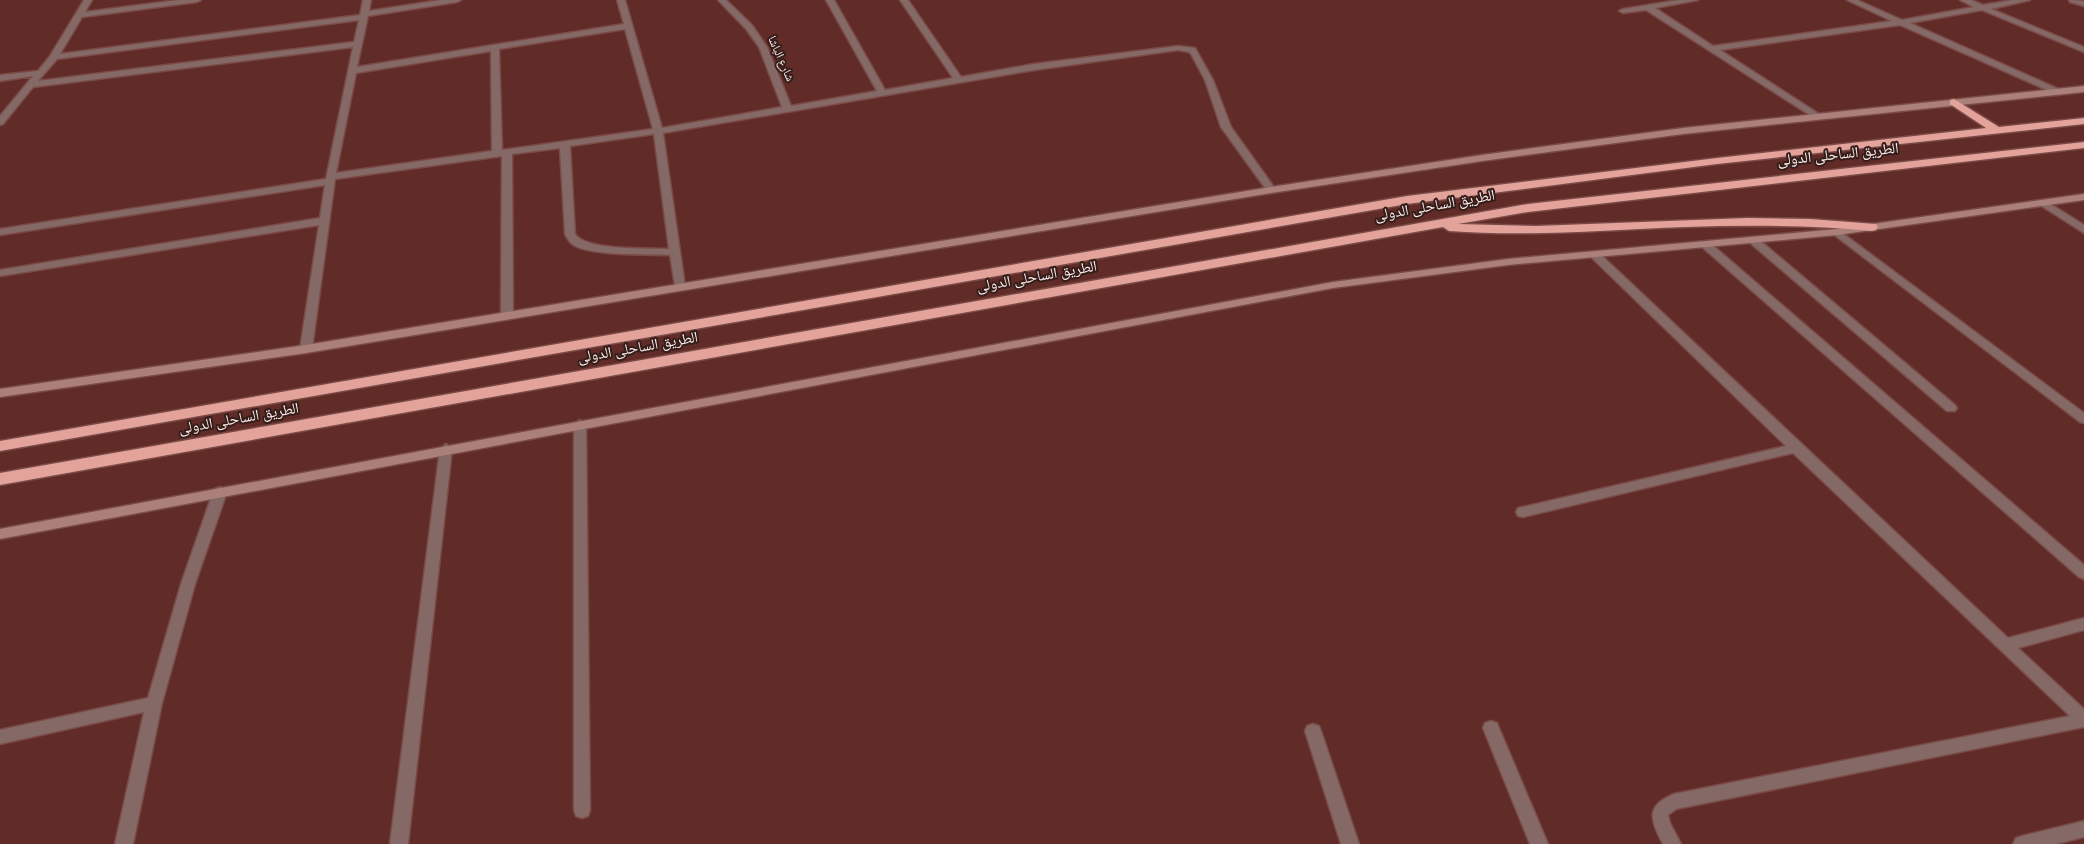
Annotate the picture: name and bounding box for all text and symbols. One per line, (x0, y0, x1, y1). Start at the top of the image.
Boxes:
street label: شارع الباشا (761, 33, 799, 85)
street label: الطريق الساحلى الدولى (1776, 137, 1900, 175)
street label: الطريق الساحلى الدولى (1373, 184, 1497, 230)
street label: الطريق الساحلى الدولى (975, 255, 1099, 301)
street label: الطريق الساحلى الدولى (576, 326, 700, 372)
street label: الطريق الساحلى الدولى (177, 397, 301, 443)

